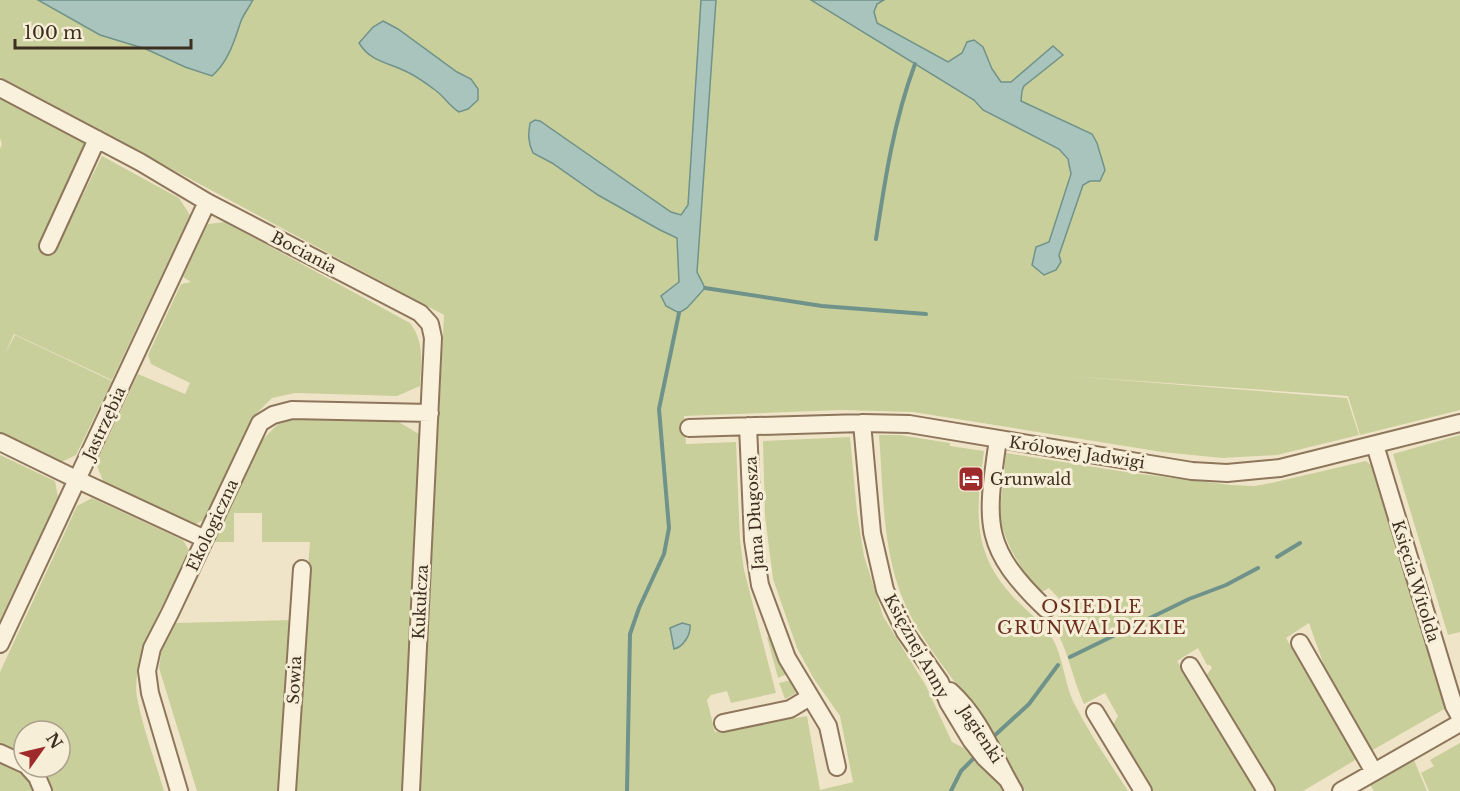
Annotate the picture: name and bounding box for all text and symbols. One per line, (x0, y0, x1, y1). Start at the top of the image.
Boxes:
scale bar (15, 12, 190, 50)
text: 100 m (24, 22, 82, 44)
street label: Bociania (268, 227, 340, 278)
street label: Jastrzębia (78, 383, 130, 465)
street label: Królowej Jadwigi (1008, 431, 1147, 473)
street label: Jana Długosza (740, 455, 768, 572)
hotel icon: Grunwald (956, 464, 986, 494)
place label: Grunwald (990, 469, 1072, 489)
street label: Ekologiczna (182, 476, 242, 574)
street label: Księcia Witolda (1388, 518, 1444, 645)
street label: Kukułcza (408, 564, 432, 640)
street label: Księżnej Anny (880, 590, 954, 703)
district label: OSIEDLE GRUNWALDZKIE (997, 596, 1187, 639)
street label: Sowia (283, 655, 305, 705)
street label: Jagienki (954, 700, 1007, 767)
north arrow (12, 719, 72, 779)
text: N (42, 729, 67, 752)

